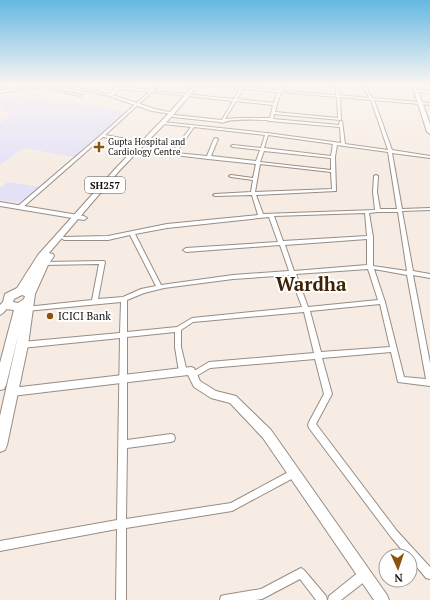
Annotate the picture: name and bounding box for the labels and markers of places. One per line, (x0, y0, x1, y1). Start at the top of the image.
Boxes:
place label: Gupta Hospital and Cardiology Centre (108, 136, 185, 158)
marker: Gupta Hospital and Cardiology Centre (93, 141, 105, 153)
place label: ICICI Bank (58, 309, 111, 323)
marker: ICICI Bank (45, 311, 55, 321)

